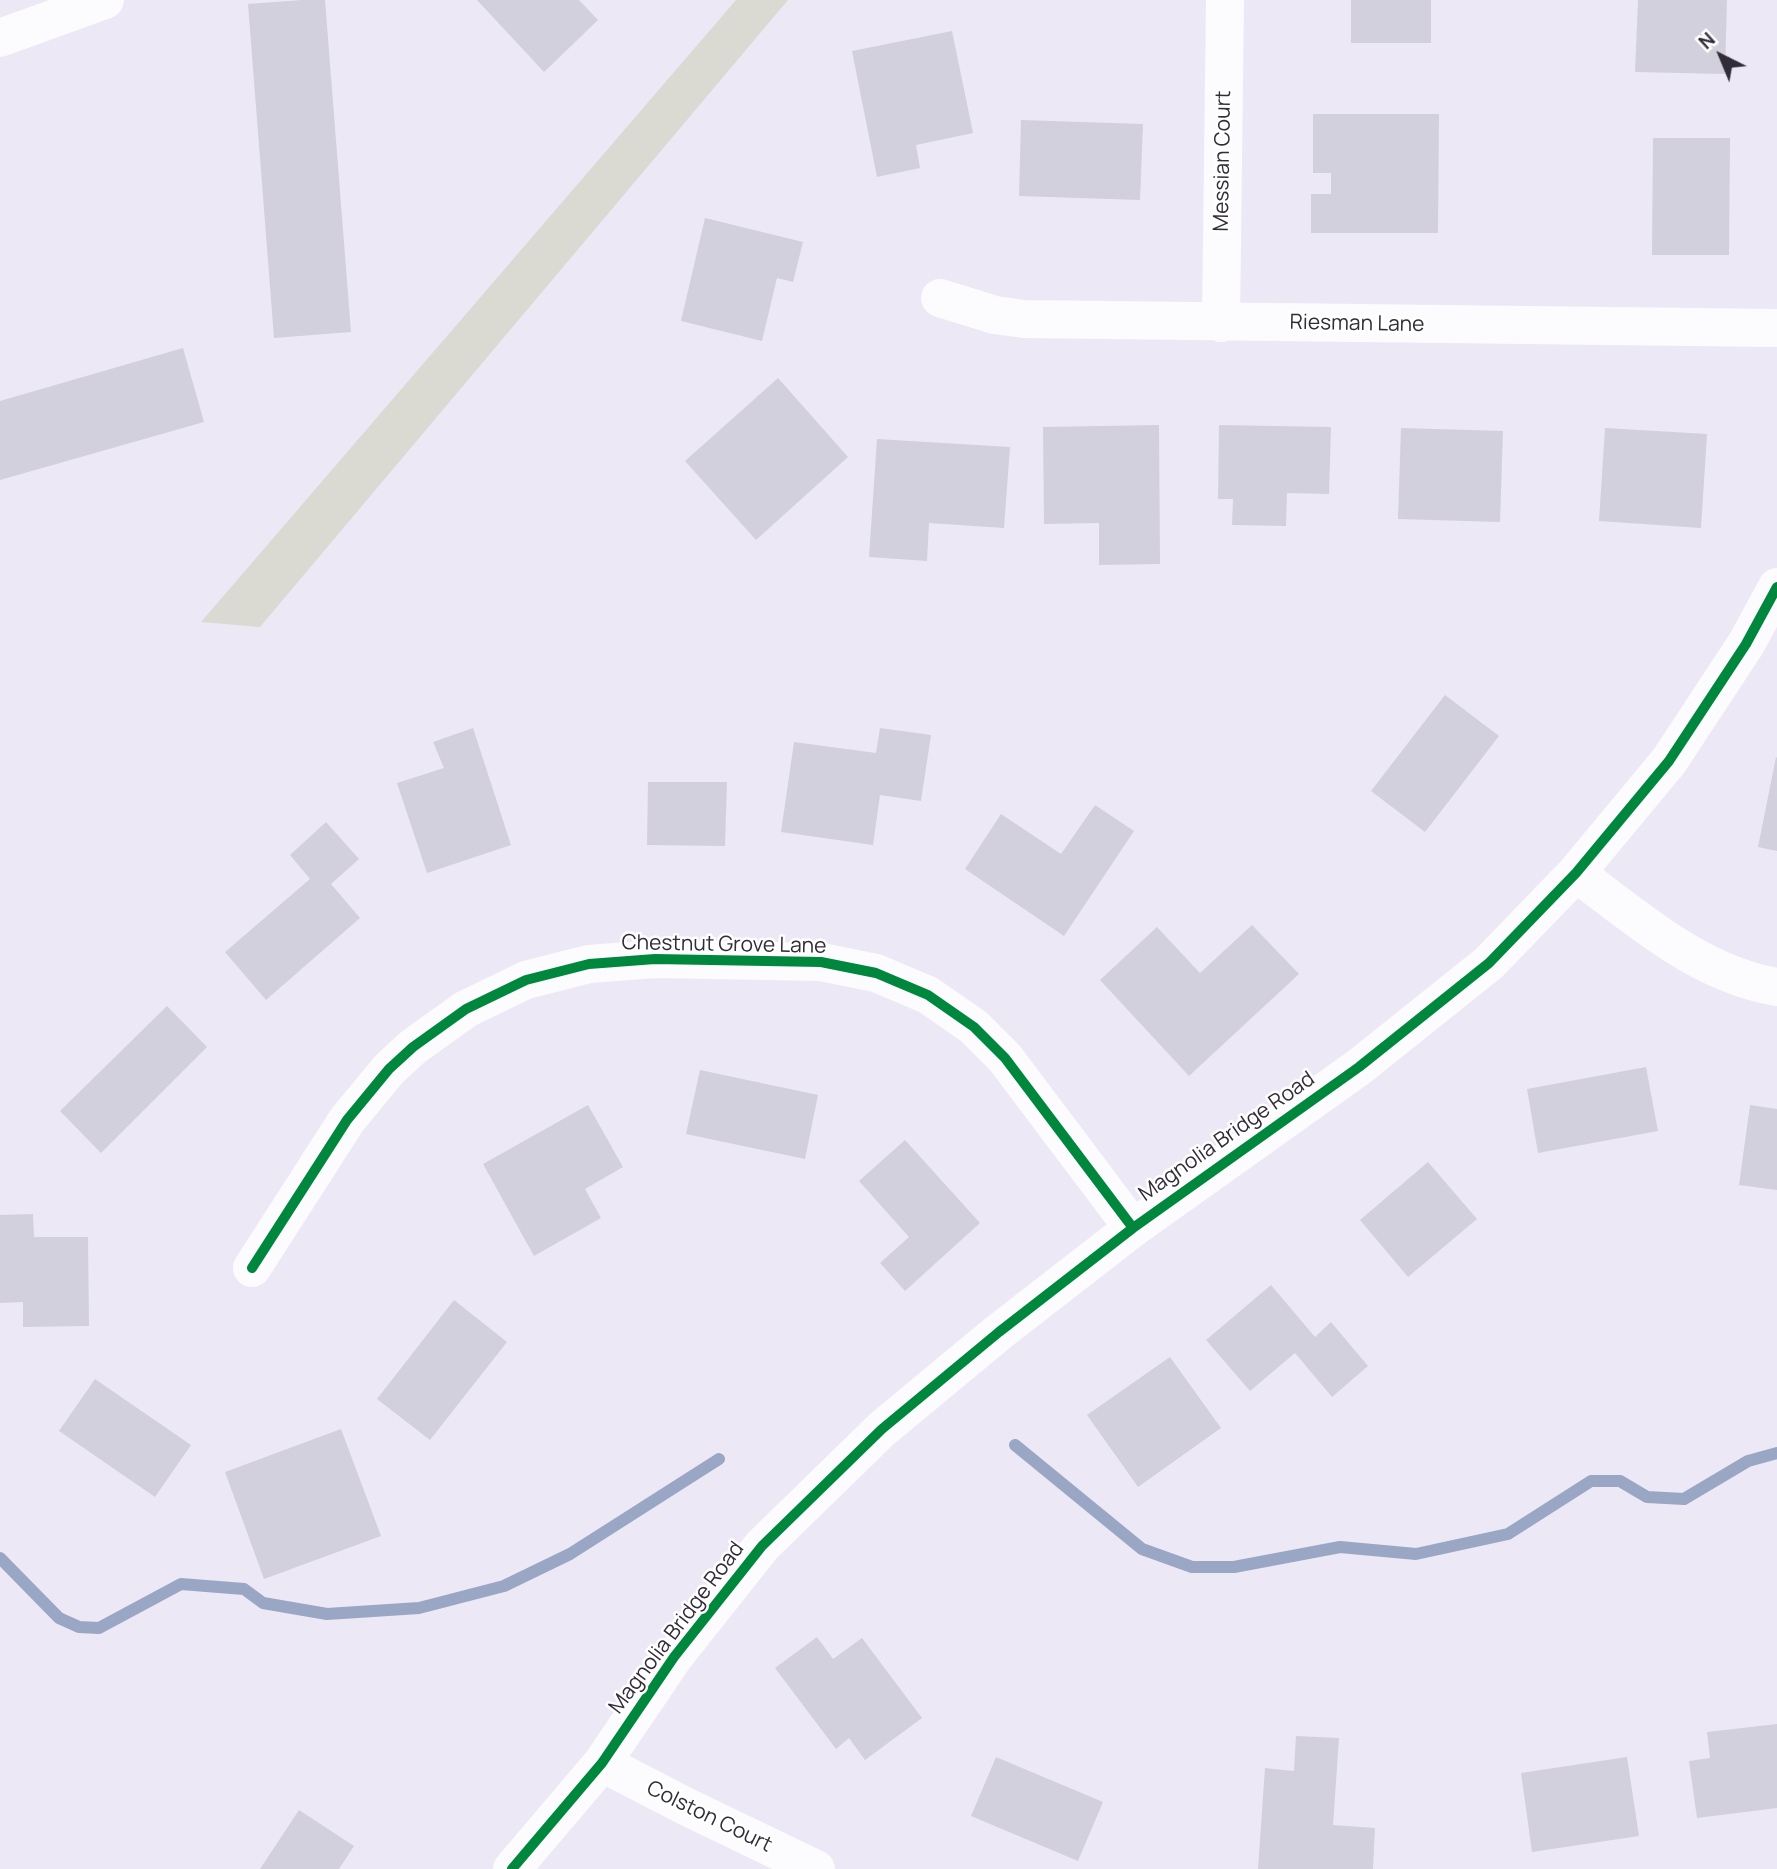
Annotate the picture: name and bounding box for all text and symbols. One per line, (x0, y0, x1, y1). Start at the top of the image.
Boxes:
north arrow (1686, 21, 1756, 91)
text: N (1693, 26, 1721, 55)
street label: Messian Court (1209, 90, 1237, 232)
street label: Riesman Lane (1289, 310, 1425, 338)
street label: Chestnut Grove Lane (621, 931, 827, 959)
street label: Magnolia Bridge Road (1134, 1067, 1320, 1207)
street label: Magnolia Bridge Road (604, 1537, 750, 1719)
street label: Colston Court (642, 1776, 776, 1858)

